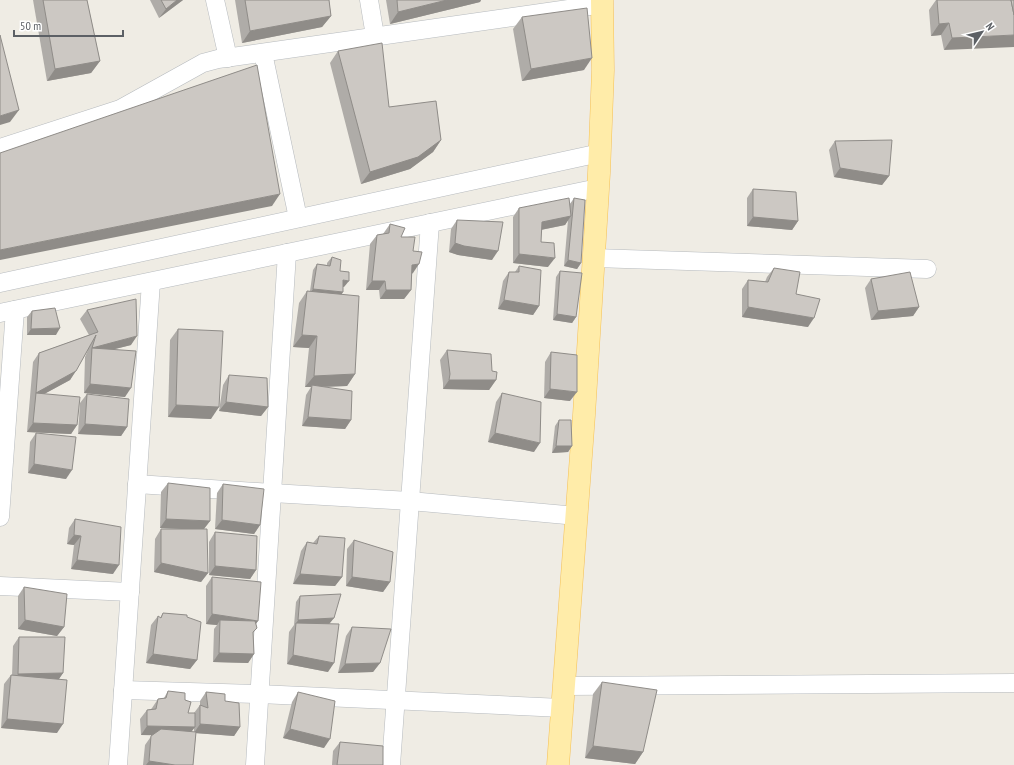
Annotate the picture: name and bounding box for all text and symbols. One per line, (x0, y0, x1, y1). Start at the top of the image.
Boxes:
scale bar (14, 12, 123, 38)
north arrow (962, 12, 1002, 52)
text: 50 m (20, 18, 41, 33)
text: N (983, 20, 998, 33)

